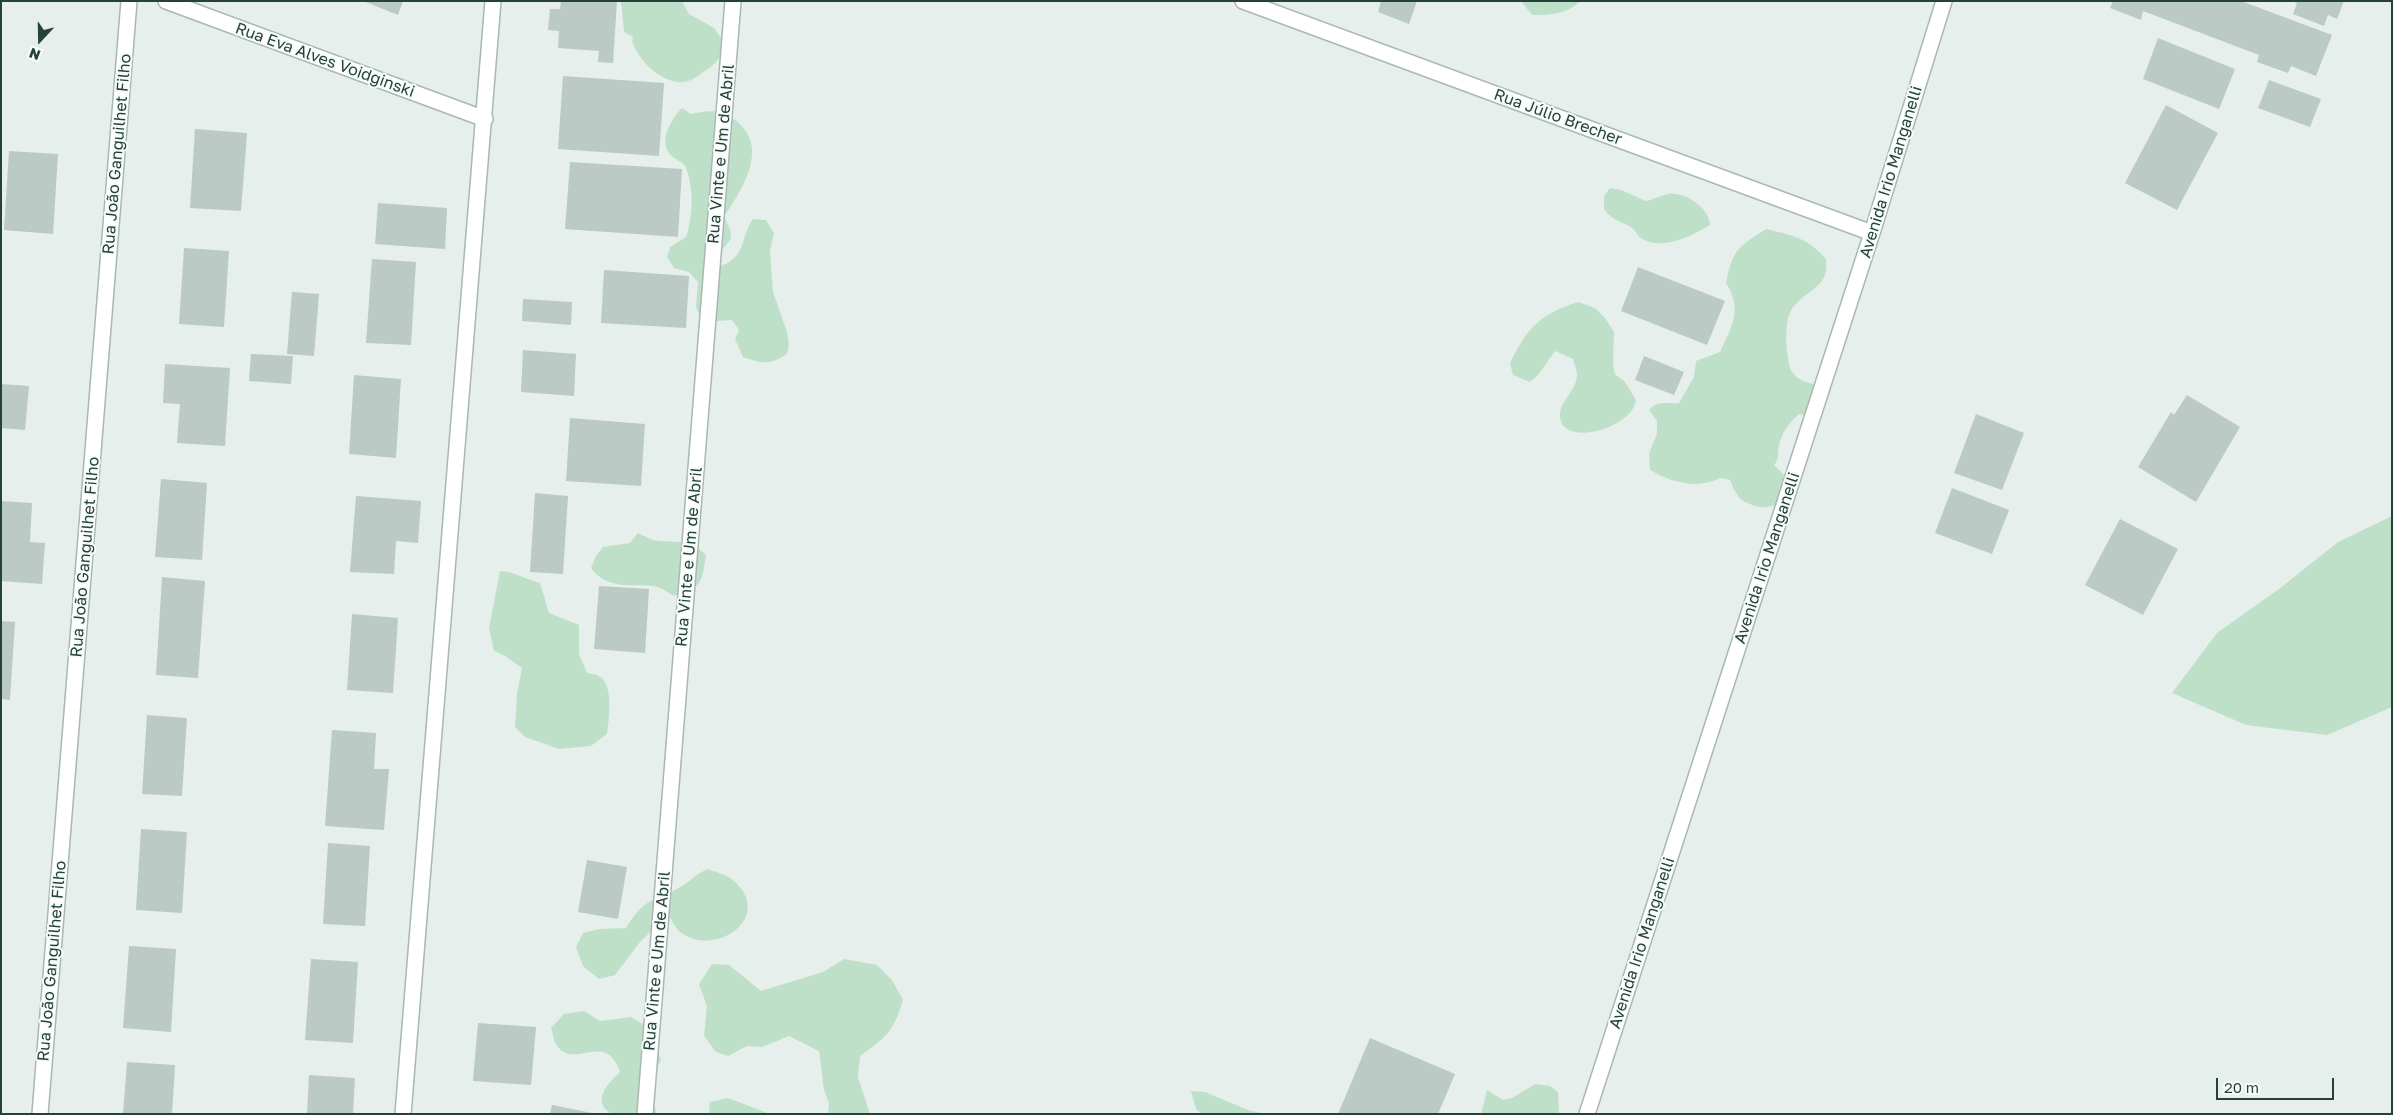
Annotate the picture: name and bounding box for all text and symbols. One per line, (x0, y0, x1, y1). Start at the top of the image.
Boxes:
north arrow (15, 15, 65, 65)
street label: Rua Eva Alves Voidginski (233, 19, 417, 101)
text: N (26, 45, 42, 64)
street label: Rua João Ganguilhet Filho (99, 53, 135, 255)
street label: Rua Vinte e Um de Abril (704, 63, 738, 245)
street label: Avenida Irio Manganelli (1856, 84, 1926, 260)
street label: Rua Júlio Brecher (1491, 85, 1625, 149)
street label: Rua João Ganguilhet Filho (67, 456, 103, 658)
street label: Rua Vinte e Um de Abril (672, 466, 706, 648)
street label: Avenida Irio Manganelli (1730, 470, 1804, 646)
street label: Avenida Irio Manganelli (1605, 855, 1679, 1031)
street label: Rua João Ganguilhet Filho (34, 860, 70, 1062)
street label: Rua Vinte e Um de Abril (640, 870, 674, 1052)
scale bar (2218, 1068, 2336, 1100)
text: 20 m (2224, 1078, 2259, 1096)

